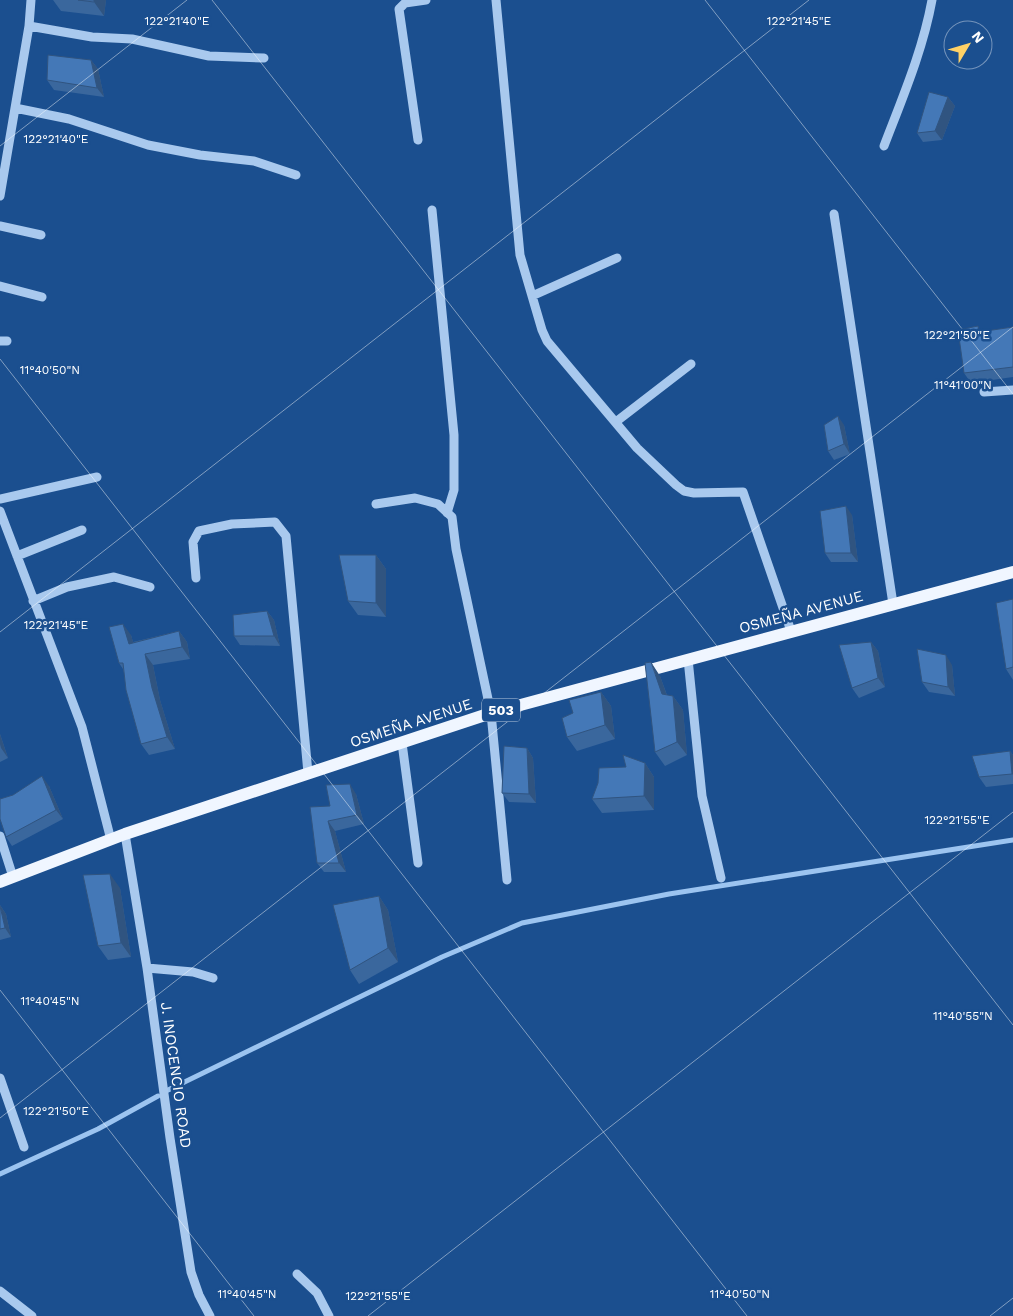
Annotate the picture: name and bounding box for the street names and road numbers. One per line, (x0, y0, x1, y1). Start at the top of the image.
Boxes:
street label: OSMEÑA AVENUE (737, 587, 865, 637)
street label: OSMEÑA AVENUE (348, 695, 474, 751)
road number: 503 (482, 698, 520, 722)
street label: J. INOCENCIO ROAD (157, 1001, 195, 1149)

